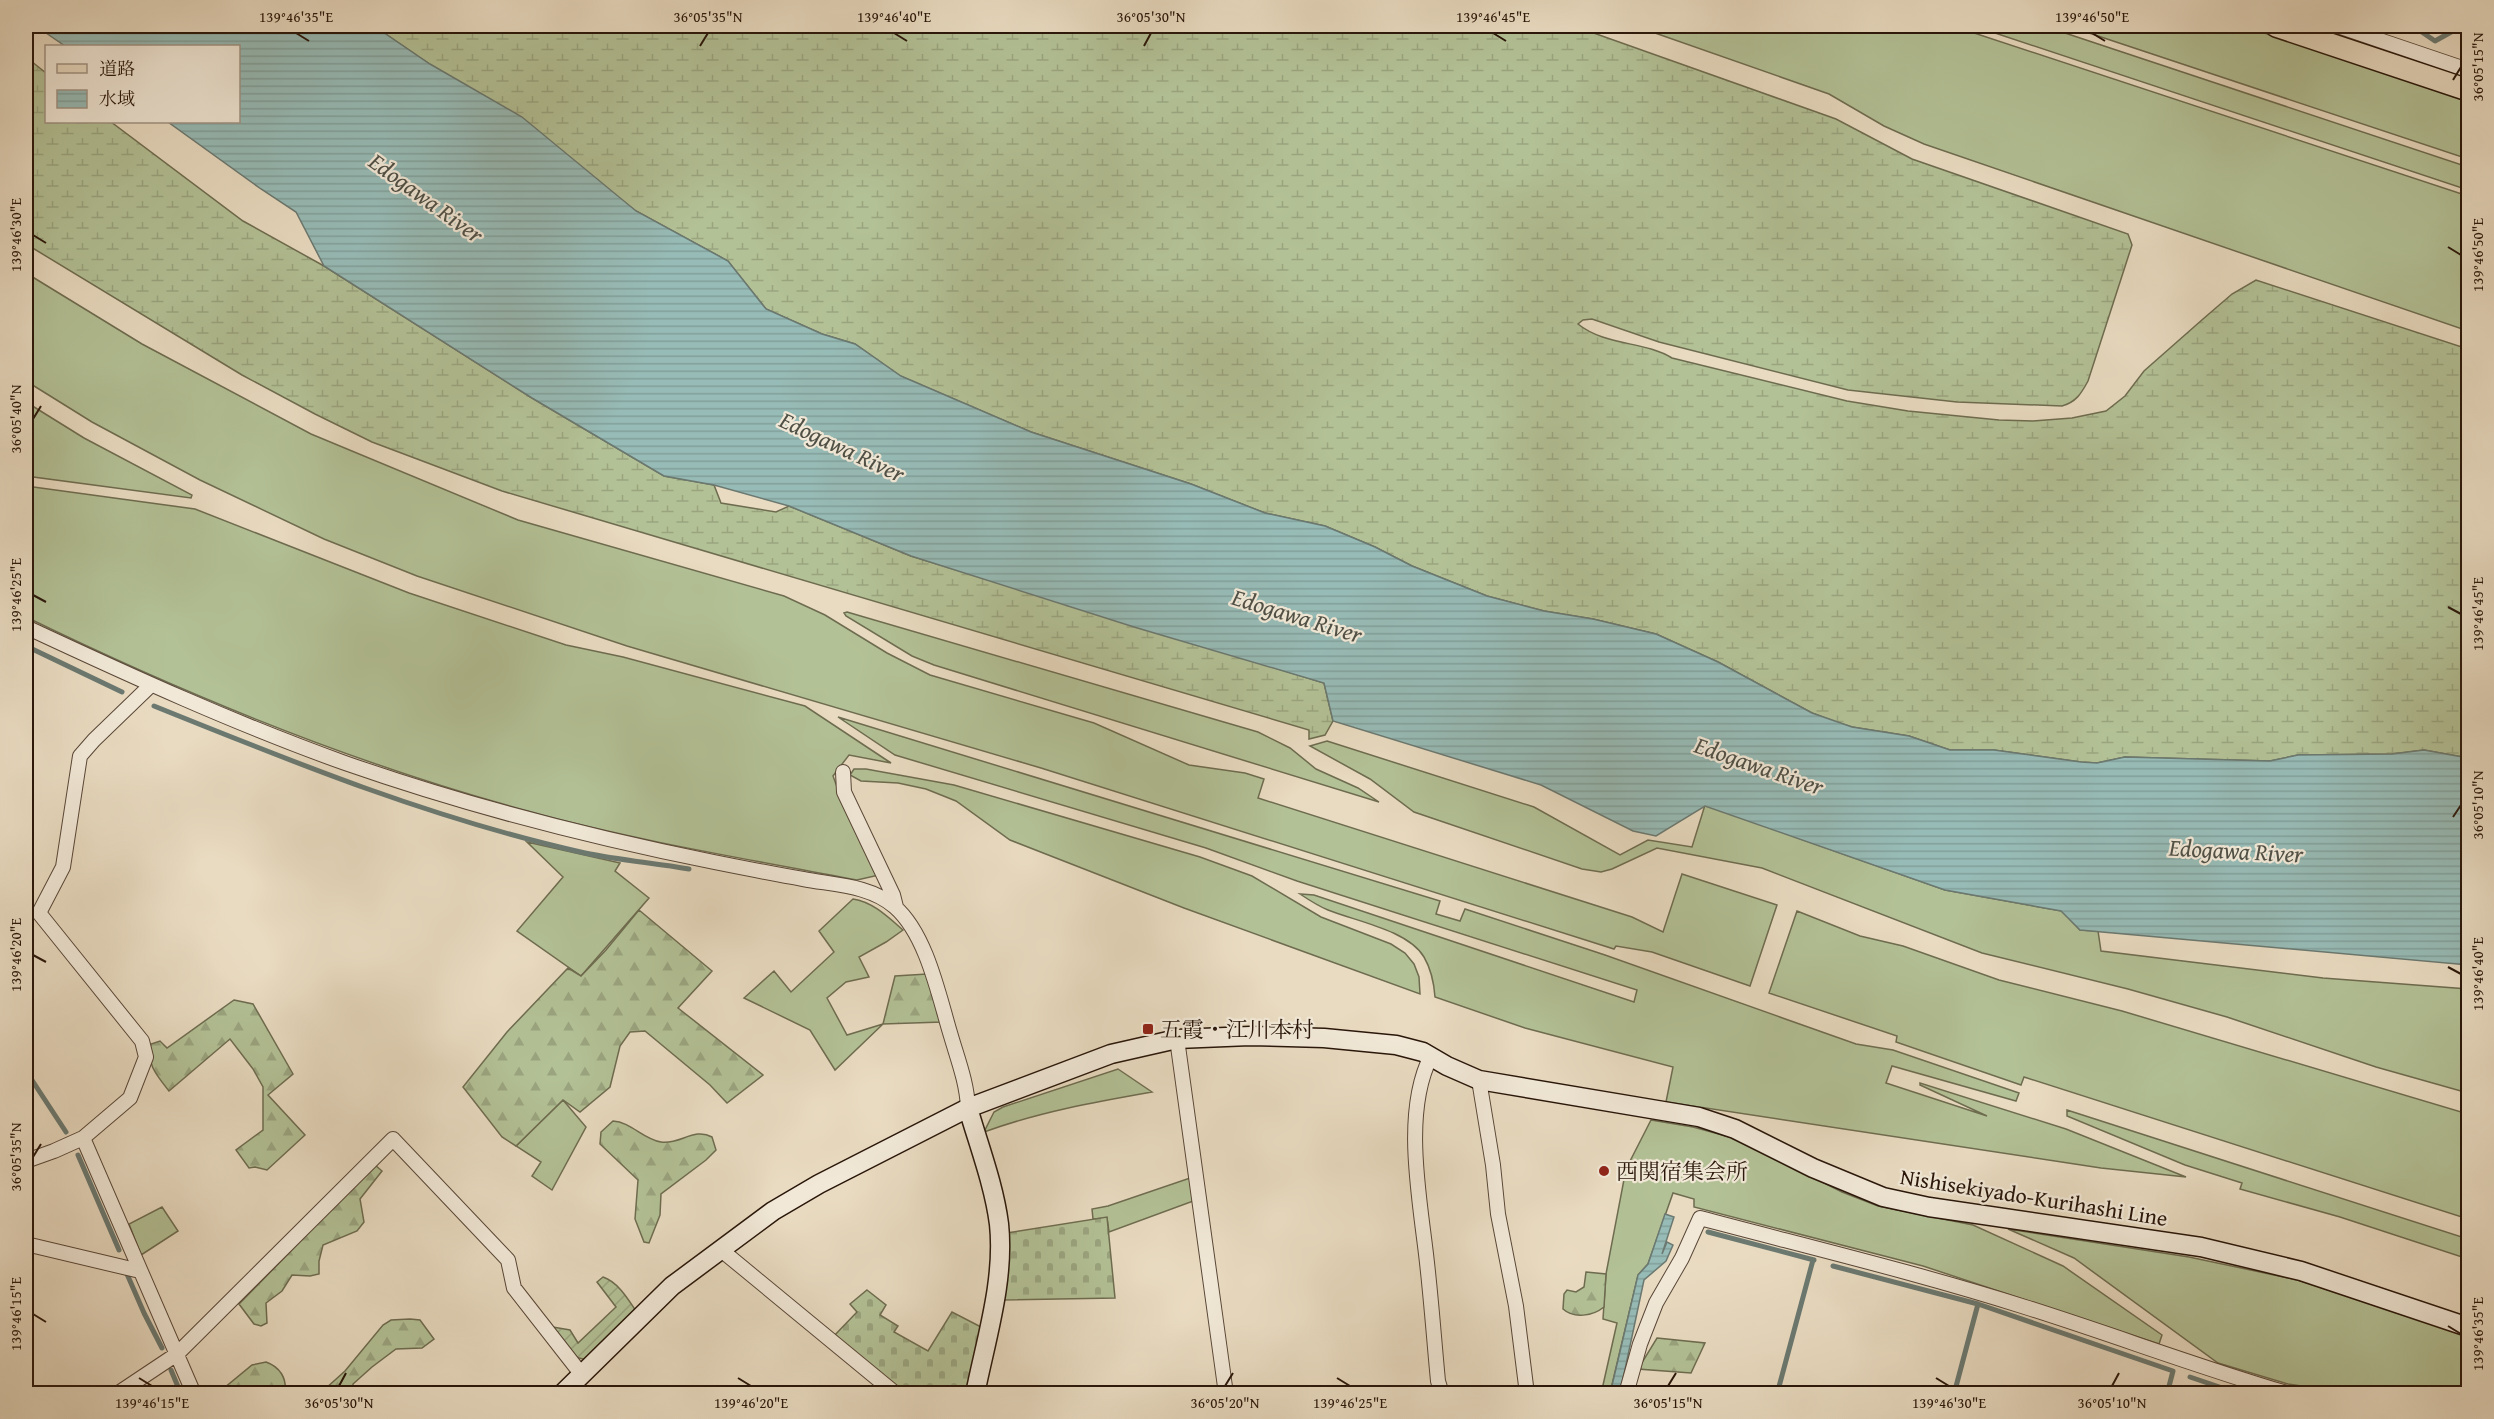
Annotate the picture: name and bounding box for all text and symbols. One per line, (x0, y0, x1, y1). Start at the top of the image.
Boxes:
text: 139°46'35"E (259, 6, 333, 27)
text: 36°05'35"N (674, 6, 743, 27)
text: 139°46'40"E (857, 6, 931, 27)
text: 36°05'30"N (1117, 6, 1186, 27)
text: 139°46'45"E (1456, 6, 1530, 27)
text: 139°46'50"E (2055, 6, 2129, 27)
text: 36°05'15"N (2467, 32, 2488, 101)
legend (45, 45, 240, 123)
text: 道路 (99, 55, 135, 82)
text: 水域 (99, 85, 135, 112)
water label: Edogawa River (361, 143, 492, 252)
text: 139°46'30"E (5, 198, 26, 272)
text: 139°46'50"E (2467, 218, 2488, 292)
text: 36°05'40"N (5, 384, 26, 453)
water label: Edogawa River (773, 402, 912, 491)
text: 139°46'25"E (5, 558, 26, 632)
text: 139°46'45"E (2467, 577, 2488, 651)
water label: Edogawa River (1227, 579, 1368, 652)
water label: Edogawa River (1689, 727, 1829, 804)
text: 36°05'10"N (2467, 770, 2488, 839)
water label: Edogawa River (2167, 829, 2305, 872)
text: 139°46'20"E (5, 918, 26, 992)
text: 139°46'40"E (2467, 937, 2488, 1011)
place label: 五霞・江川本村 (1160, 1013, 1314, 1045)
marker: 五霞・江川本村 (1141, 1022, 1155, 1036)
text: 36°05'35"N (5, 1122, 26, 1191)
place label: 西関宿集会所 (1616, 1155, 1748, 1187)
street label: Nishisekiyado-Kurihashi Line (1898, 1160, 2170, 1234)
marker: 西関宿集会所 (1597, 1164, 1611, 1178)
text: 139°46'15"E (5, 1277, 26, 1351)
text: 139°46'35"E (2467, 1297, 2488, 1371)
text: 139°46'15"E (115, 1392, 189, 1413)
text: 36°05'30"N (305, 1392, 374, 1413)
text: 139°46'20"E (714, 1392, 788, 1413)
text: 36°05'20"N (1191, 1392, 1260, 1413)
text: 139°46'25"E (1313, 1392, 1387, 1413)
text: 36°05'15"N (1634, 1392, 1703, 1413)
text: 139°46'30"E (1912, 1392, 1986, 1413)
text: 36°05'10"N (2078, 1392, 2147, 1413)

